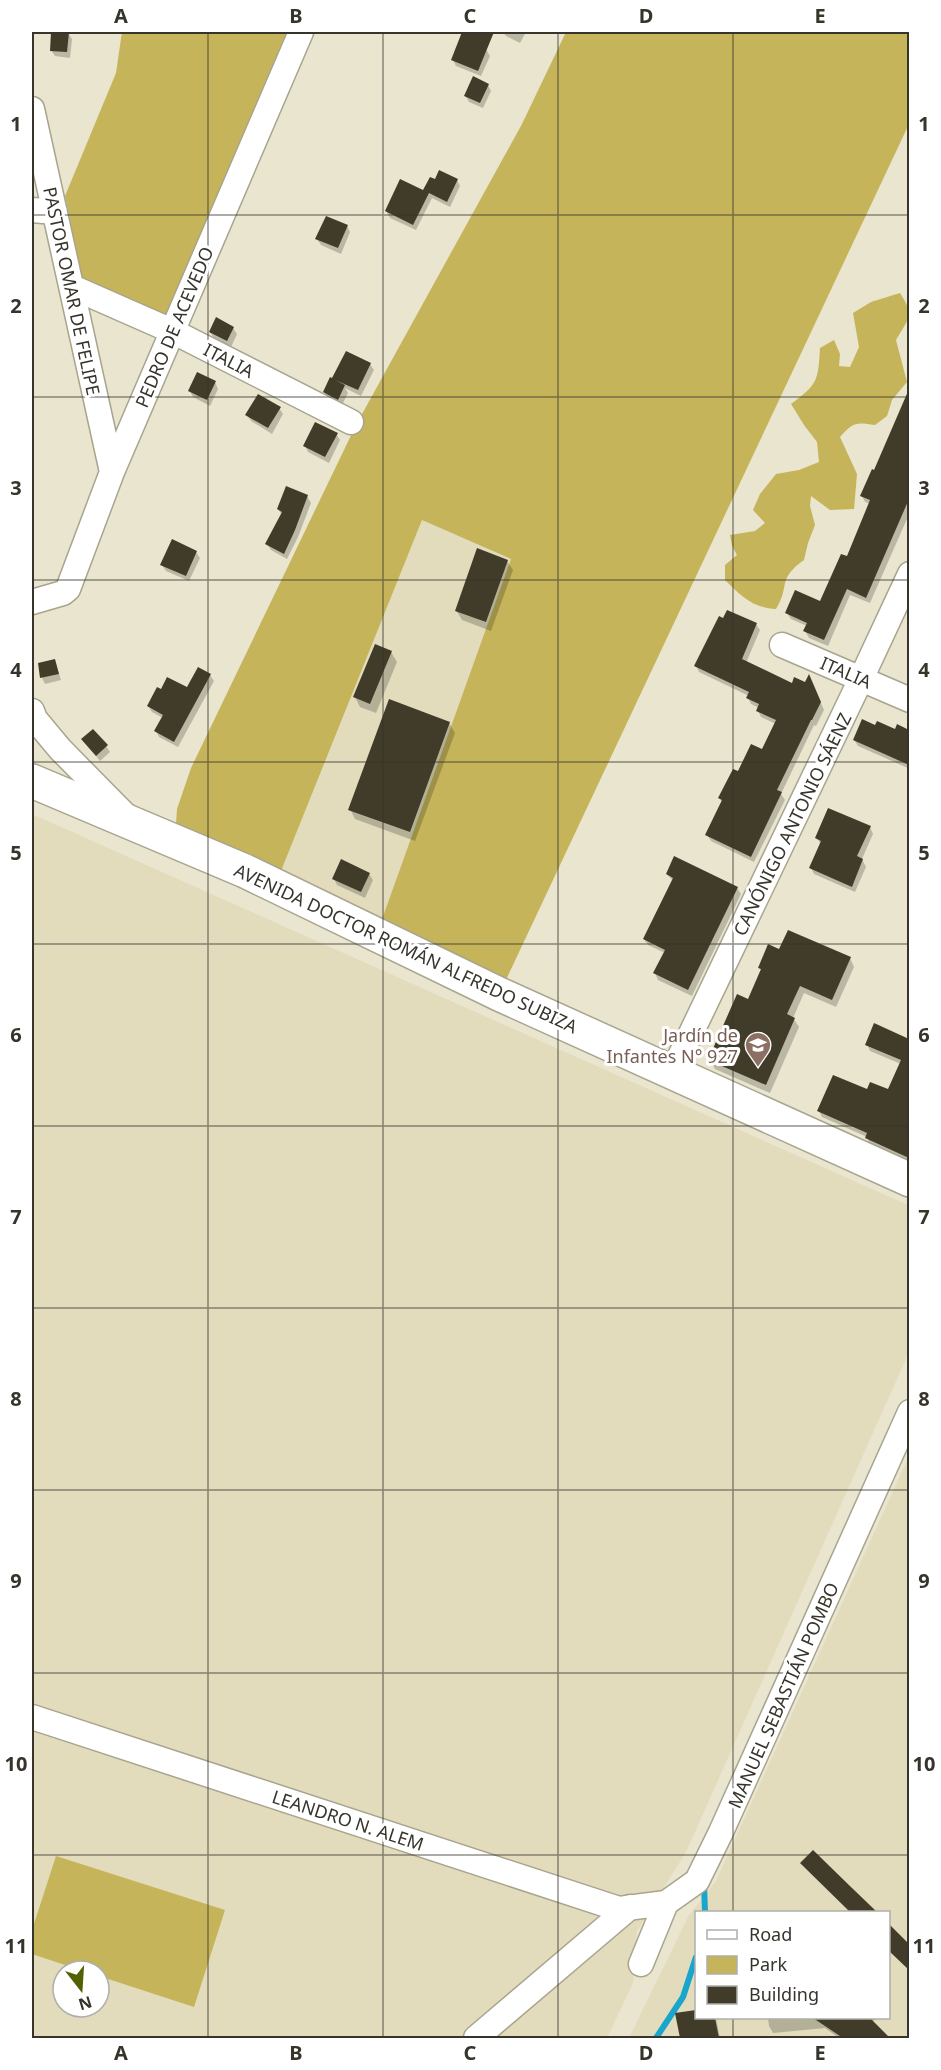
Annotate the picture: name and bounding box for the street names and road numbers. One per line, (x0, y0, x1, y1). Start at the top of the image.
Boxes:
street label: PASTOR OMAR DE FELIPE (38, 185, 106, 397)
street label: PEDRO DE ACEVEDO (129, 243, 219, 411)
street label: ITALIA (200, 337, 259, 383)
street label: ITALIA (817, 651, 876, 694)
street label: CANÓNIGO ANTONIO SÁENZ (728, 709, 856, 939)
street label: AVENIDA DOCTOR ROMÁN ALFREDO SUBIZA (231, 858, 582, 1039)
street label: MANUEL SEBASTIÁN POMBO (722, 1578, 844, 1812)
street label: LEANDRO N. ALEM (269, 1784, 427, 1856)

